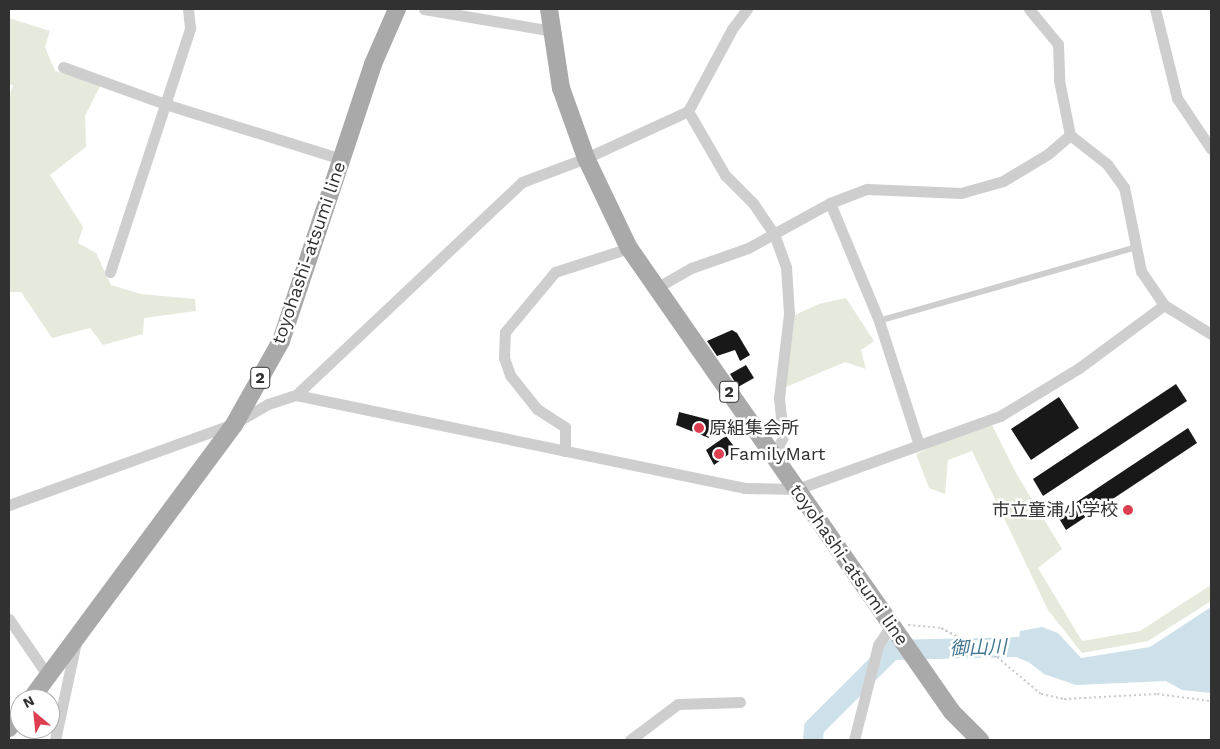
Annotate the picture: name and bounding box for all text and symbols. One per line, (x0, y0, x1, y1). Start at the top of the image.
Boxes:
street label: toyohashi-atsumi line (268, 159, 350, 347)
road number: 2 (250, 364, 270, 392)
road number: 2 (719, 378, 739, 406)
place label: 原組集会所 (709, 417, 799, 439)
marker: 原組集会所 (693, 422, 705, 434)
place label: FamilyMart (729, 443, 825, 465)
marker: FamilyMart (713, 448, 725, 460)
street label: toyohashi-atsumi line (785, 480, 913, 650)
place label: 市立童浦小学校 (992, 499, 1118, 521)
marker: 市立童浦小学校 (1122, 504, 1134, 516)
water label: 御山川 (949, 636, 1007, 660)
north arrow (10, 689, 60, 739)
text: N (20, 692, 37, 711)

